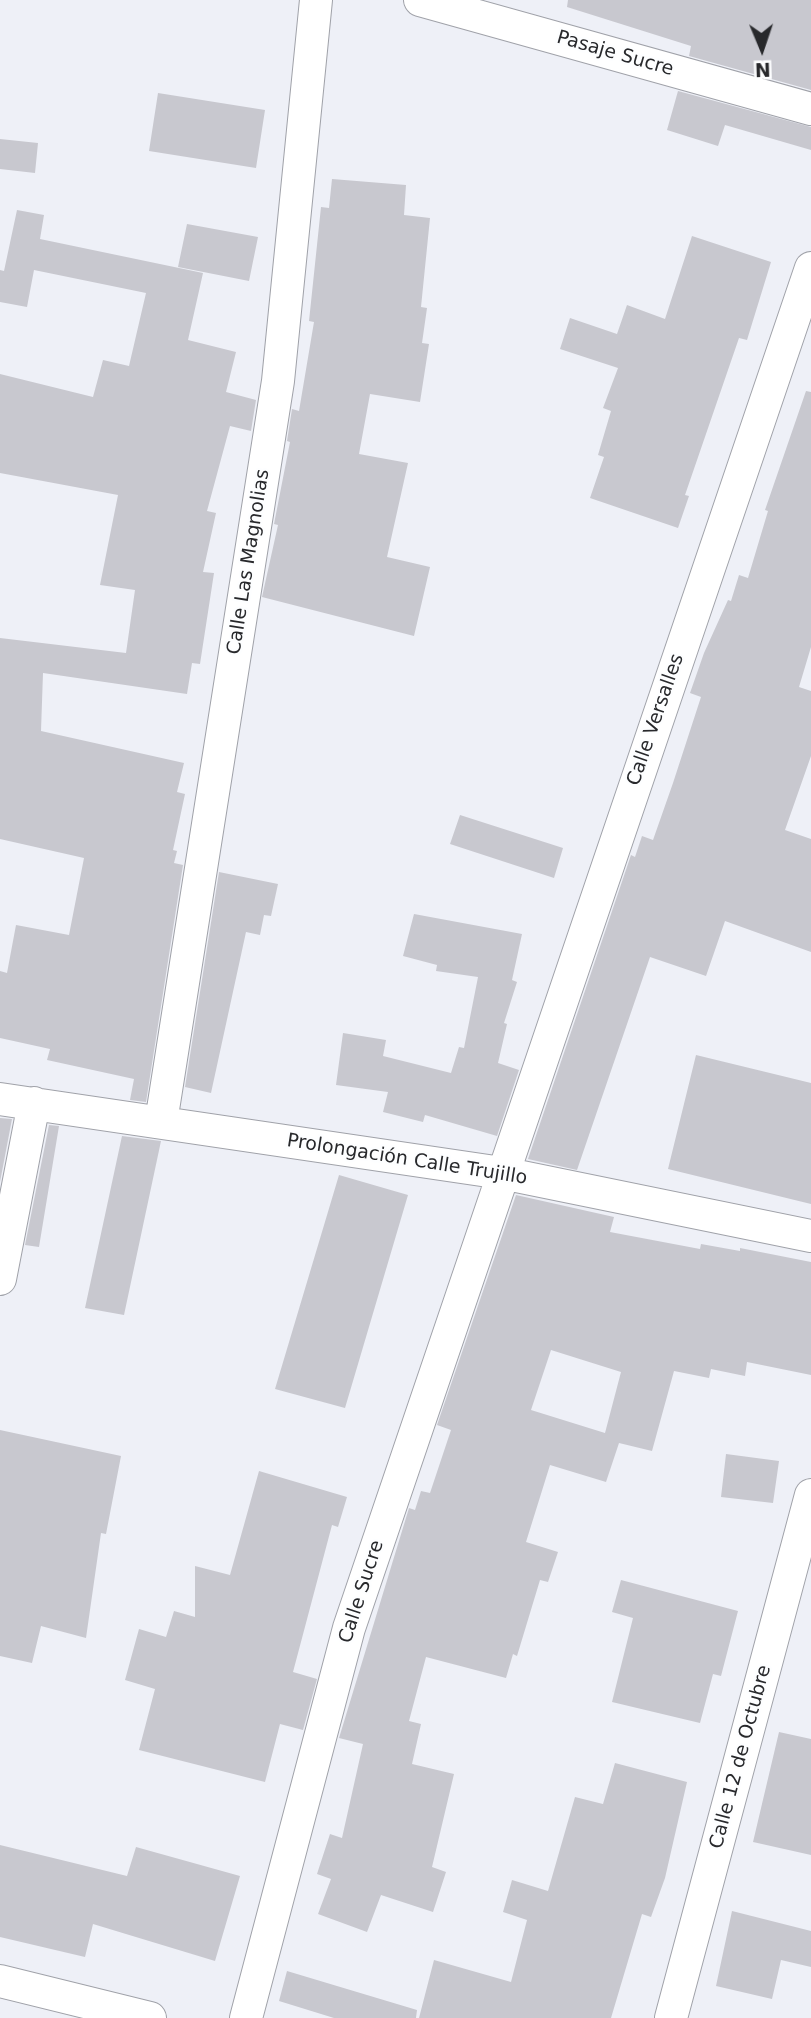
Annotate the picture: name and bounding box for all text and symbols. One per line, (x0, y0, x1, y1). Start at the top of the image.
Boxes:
north arrow (727, 14, 797, 84)
street label: Pasaje Sucre (554, 26, 676, 82)
text: N (754, 59, 771, 81)
street label: Calle Las Magnolias (223, 468, 275, 656)
street label: Calle Versalles (623, 651, 689, 789)
street label: Prolongación Calle Trujillo (285, 1130, 529, 1190)
street label: Calle Sucre (335, 1538, 389, 1646)
street label: Calle 12 de Octubre (705, 1663, 777, 1851)

